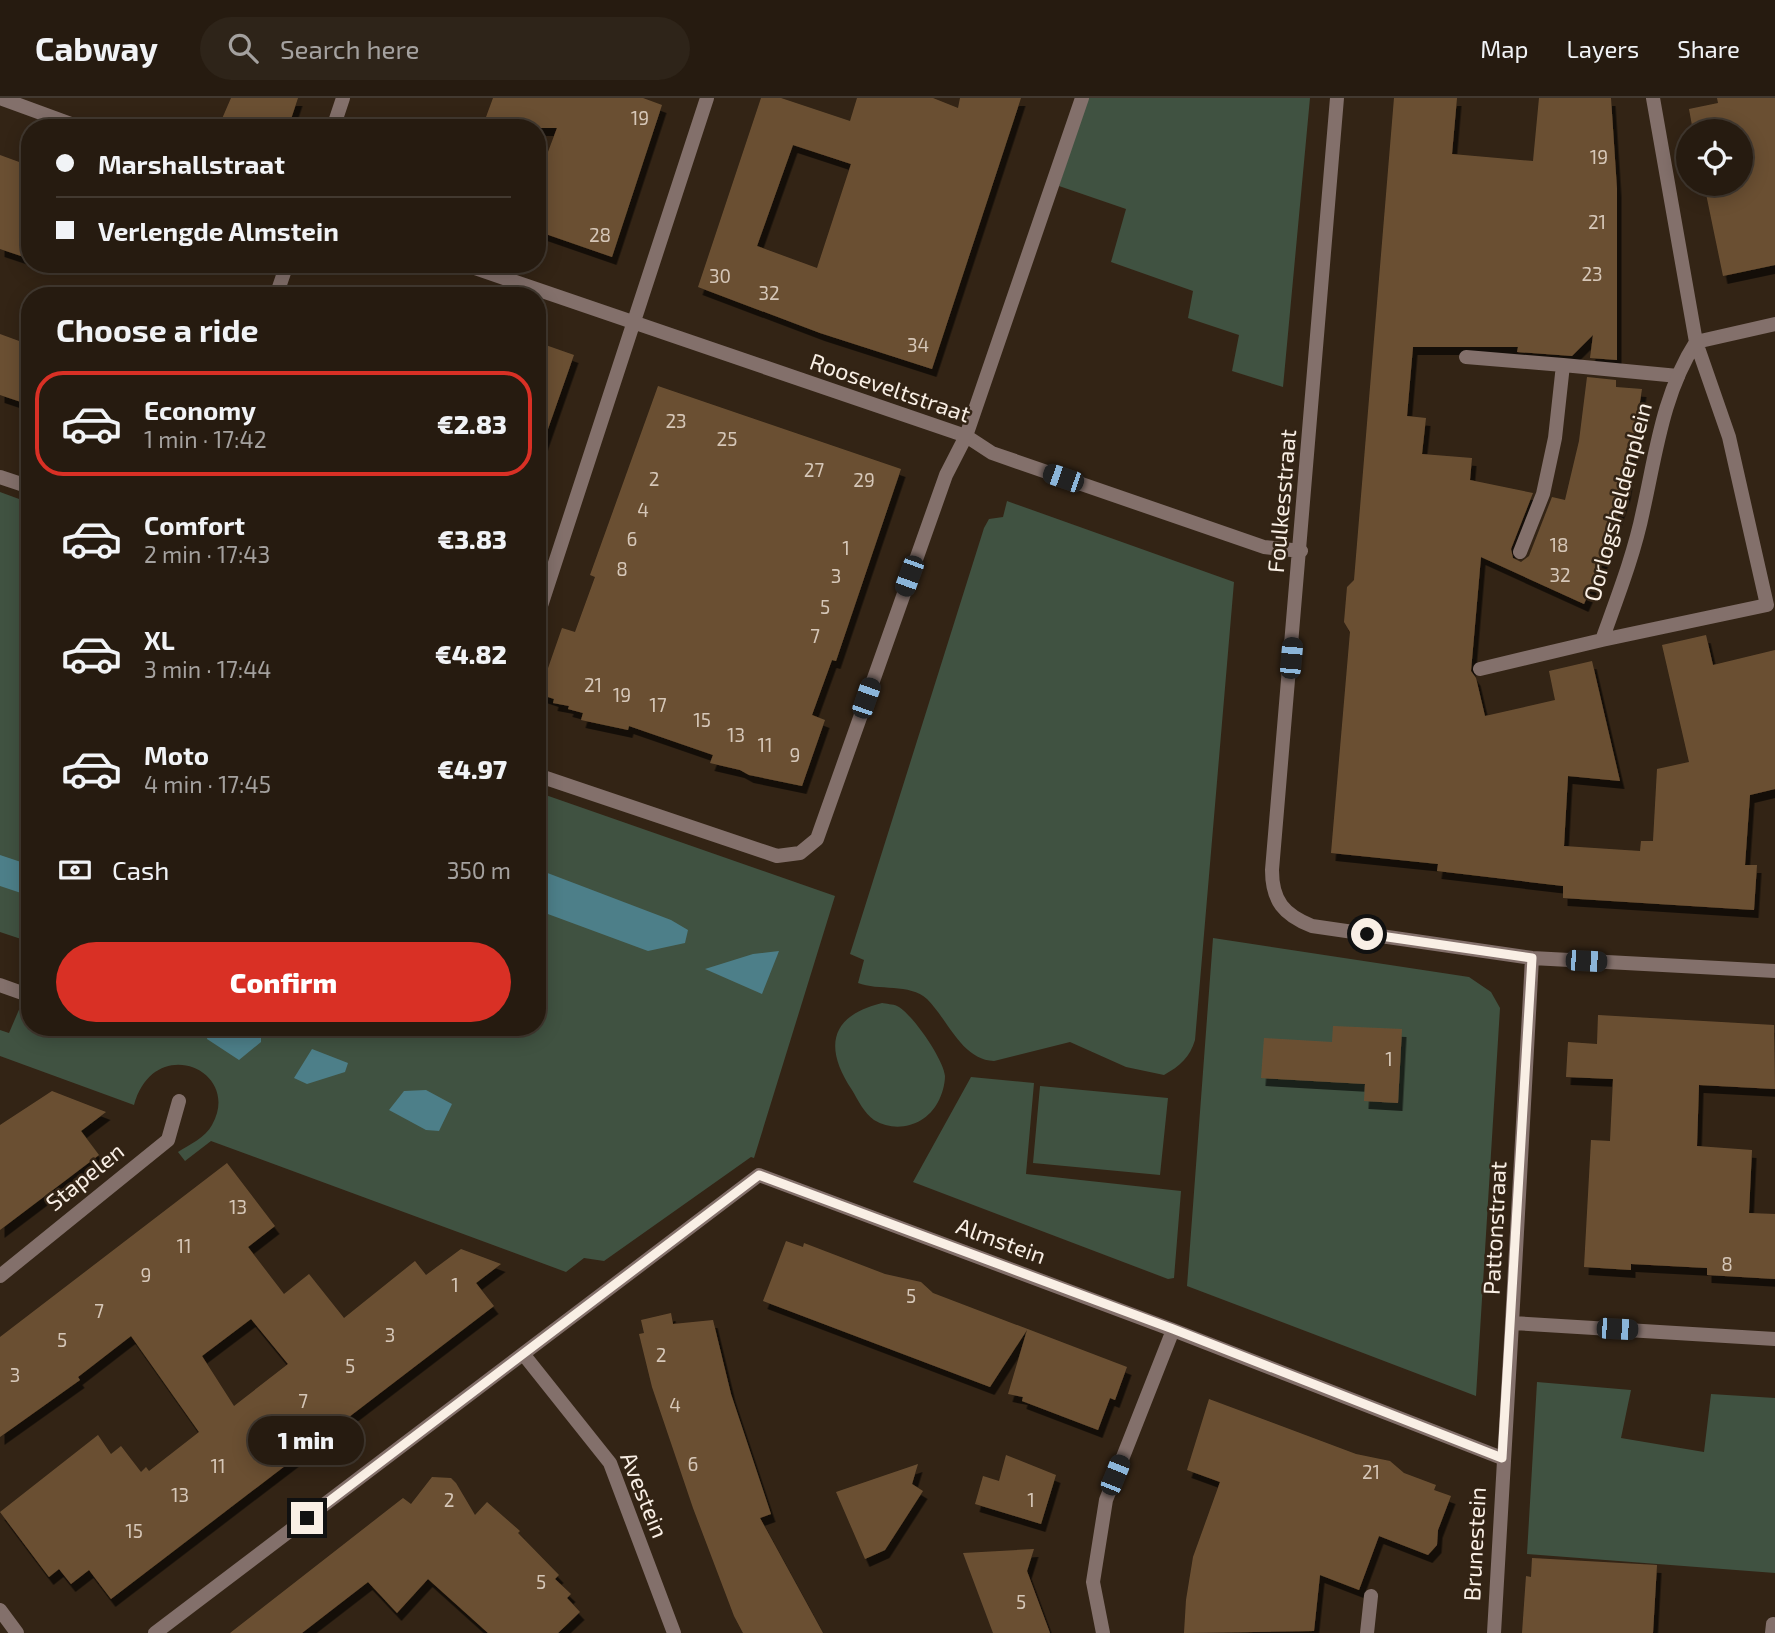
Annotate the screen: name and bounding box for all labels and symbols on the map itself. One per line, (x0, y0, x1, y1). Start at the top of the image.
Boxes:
house number: 19 (631, 106, 649, 129)
house number: 19 (1590, 145, 1608, 168)
house number: 21 (1588, 210, 1606, 233)
house number: 28 (589, 223, 611, 246)
house number: 23 (1581, 262, 1603, 285)
house number: 30 (709, 264, 731, 287)
house number: 32 (758, 281, 780, 304)
house number: 34 (907, 333, 929, 356)
street label: Rooseveltstraat (806, 347, 974, 428)
street label: Oorlogsheldenplein (1577, 399, 1657, 604)
house number: 23 (665, 409, 687, 432)
house number: 25 (717, 427, 737, 450)
street label: Foulkesstraat (1261, 428, 1301, 574)
house number: 27 (804, 458, 824, 481)
car (1040, 461, 1087, 495)
house number: 2 (649, 467, 659, 490)
house number: 29 (853, 468, 875, 491)
house number: 4 (637, 498, 649, 521)
house number: 6 (627, 527, 637, 550)
house number: 18 (1549, 533, 1569, 556)
house number: 1 (842, 536, 850, 559)
car (892, 553, 927, 599)
house number: 8 (616, 557, 628, 580)
house number: 32 (1549, 563, 1571, 586)
house number: 3 (831, 564, 841, 587)
house number: 5 (820, 595, 830, 618)
house number: 7 (810, 624, 820, 647)
car (1279, 636, 1304, 680)
house number: 21 (584, 673, 602, 696)
car (850, 675, 883, 721)
house number: 19 (613, 683, 631, 706)
house number: 17 (649, 693, 667, 716)
house number: 15 (693, 708, 711, 731)
house number: 13 (727, 723, 745, 746)
house number: 11 (757, 733, 773, 756)
house number: 9 (790, 743, 800, 766)
route start (1351, 918, 1383, 950)
car (1565, 949, 1608, 973)
house number: 1 (1385, 1047, 1393, 1070)
street label: Stapelen (40, 1136, 129, 1216)
street label: Pattonstraat (1477, 1160, 1511, 1295)
house number: 13 (229, 1195, 247, 1218)
street label: Almstein (953, 1211, 1050, 1269)
house number: 11 (176, 1234, 192, 1257)
house number: 8 (1721, 1252, 1733, 1275)
house number: 9 (141, 1263, 151, 1286)
house number: 1 (451, 1273, 459, 1296)
house number: 5 (906, 1284, 916, 1307)
house number: 7 (94, 1299, 104, 1322)
car (1596, 1317, 1639, 1341)
house number: 3 (385, 1323, 395, 1346)
house number: 5 (57, 1328, 67, 1351)
house number: 2 (656, 1343, 666, 1366)
house number: 5 (345, 1354, 355, 1377)
house number: 3 (10, 1363, 20, 1386)
house number: 7 (298, 1389, 308, 1412)
house number: 4 (669, 1393, 681, 1416)
callout: 1 min (249, 1416, 365, 1466)
street label: Avestein (615, 1448, 675, 1542)
house number: 6 (688, 1452, 698, 1475)
car (1098, 1452, 1133, 1498)
house number: 11 (210, 1454, 226, 1477)
house number: 21 (1362, 1460, 1380, 1483)
house number: 13 (171, 1483, 189, 1506)
street label: Brunestein (1457, 1486, 1491, 1602)
house number: 2 (444, 1488, 454, 1511)
house number: 1 (1027, 1488, 1035, 1511)
route end (291, 1502, 323, 1534)
house number: 15 (125, 1519, 143, 1542)
house number: 5 (536, 1570, 546, 1593)
house number: 5 (1016, 1590, 1026, 1613)

